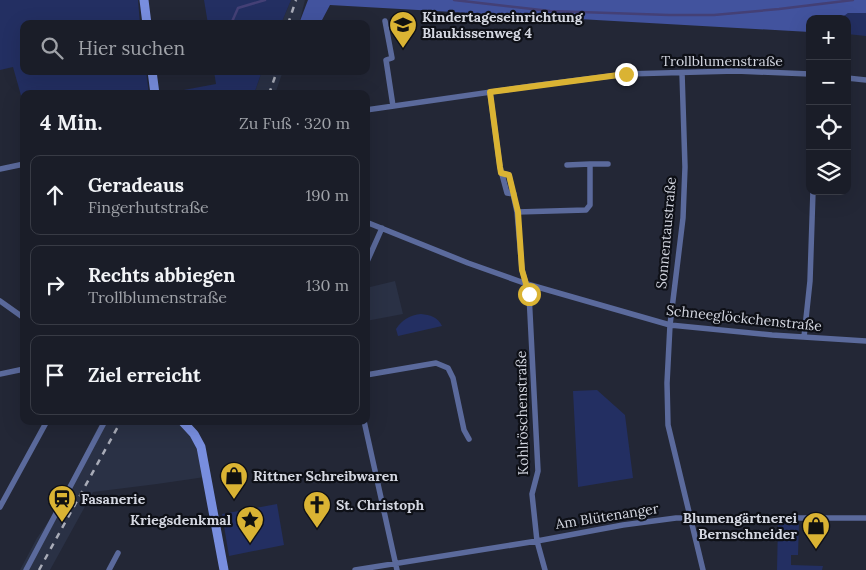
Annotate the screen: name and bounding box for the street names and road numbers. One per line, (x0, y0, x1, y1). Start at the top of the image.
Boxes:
street label: Trollblumenstraße (661, 52, 783, 70)
street label: Sonnentaustraße (652, 176, 680, 290)
street label: Schneeglöckchenstraße (665, 301, 823, 335)
street label: Kohlröschenstraße (512, 350, 532, 475)
street label: Am Blütenanger (553, 499, 660, 533)

